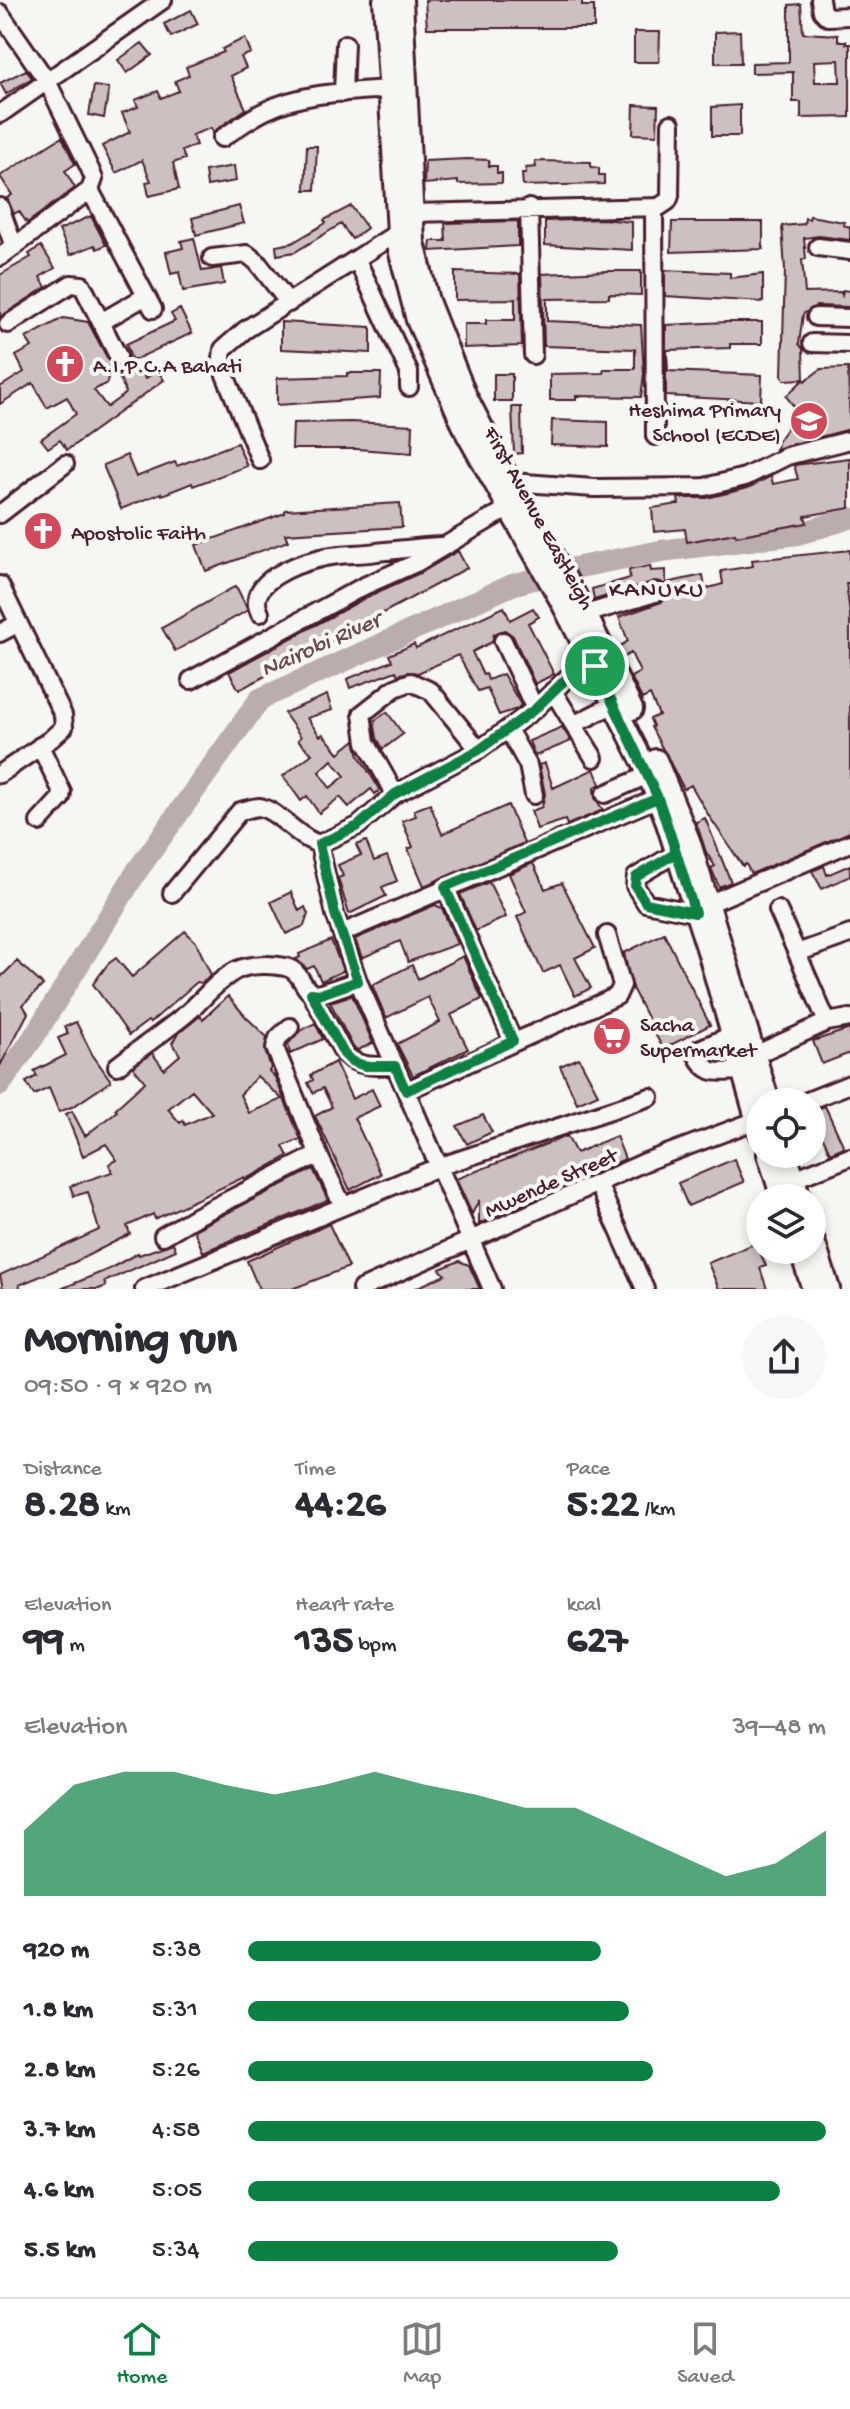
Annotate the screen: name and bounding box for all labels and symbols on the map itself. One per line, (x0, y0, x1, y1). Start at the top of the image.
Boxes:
church icon: A.I.P.C.A Bahati (44, 343, 86, 385)
place label: A.I.P.C.A Bahati (93, 355, 242, 381)
place label: Heshima Primary School (ECDE) (628, 399, 781, 450)
school or university icon: Heshima Primary School (ECDE) (788, 400, 830, 442)
street label: First Avenue Eastleigh (476, 422, 599, 615)
church icon: Apostolic Faith (22, 510, 64, 552)
place label: Apostolic Faith (71, 522, 206, 548)
district label: KANUKU (609, 577, 705, 606)
water label: Nairobi River (257, 605, 390, 685)
pin (561, 632, 629, 700)
place label: Sacha Supermarket (640, 1014, 758, 1065)
supermarket icon: Sacha Supermarket (591, 1015, 633, 1057)
street label: Mwende Street (481, 1143, 624, 1225)

